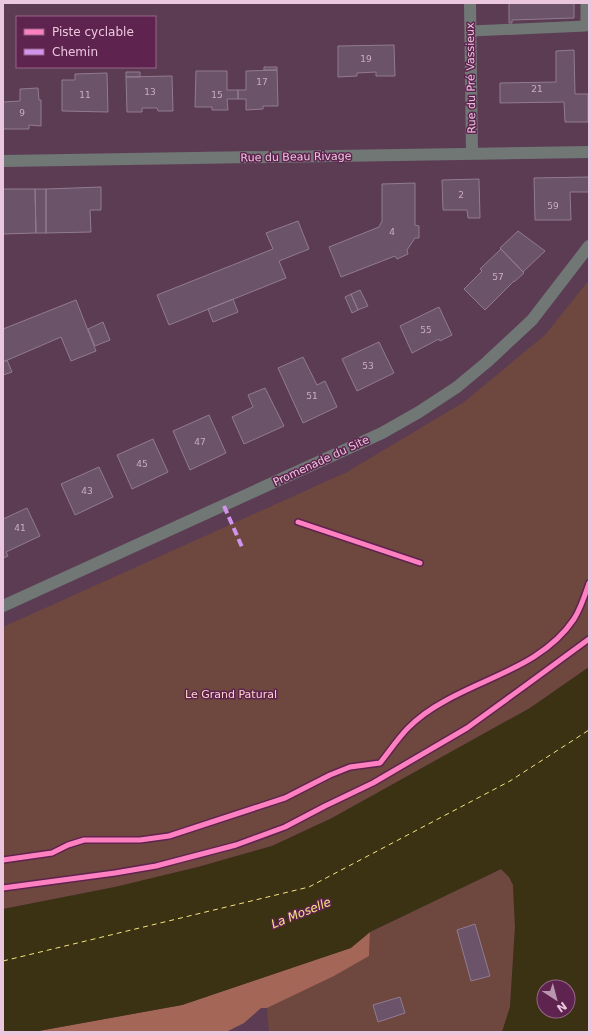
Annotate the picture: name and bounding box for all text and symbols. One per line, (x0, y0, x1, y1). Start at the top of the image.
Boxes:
legend (16, 16, 156, 68)
street label: Rue du Pré Vassieux (464, 22, 478, 134)
text: Piste cyclable (52, 25, 134, 39)
text: Chemin (52, 45, 98, 59)
house number: 19 (360, 54, 372, 64)
house number: 17 (256, 77, 268, 87)
house number: 21 (531, 84, 543, 94)
house number: 13 (144, 87, 156, 97)
house number: 11 (79, 90, 91, 100)
house number: 15 (211, 90, 223, 100)
house number: 9 (19, 108, 25, 118)
street label: Rue du Beau Rivage (240, 150, 352, 164)
house number: 2 (458, 190, 464, 200)
house number: 59 (547, 201, 559, 211)
house number: 4 (389, 227, 395, 237)
house number: 57 (492, 272, 504, 282)
house number: 55 (420, 325, 432, 335)
house number: 53 (362, 361, 374, 371)
house number: 51 (306, 391, 318, 401)
street label: Promenade du Site (271, 433, 371, 489)
house number: 47 (194, 437, 206, 447)
house number: 45 (136, 459, 148, 469)
house number: 43 (81, 486, 93, 496)
house number: 41 (14, 523, 26, 533)
park label: Le Grand Patural (185, 688, 277, 701)
water label: La Moselle (269, 895, 333, 931)
north arrow (536, 979, 576, 1019)
text: N (554, 999, 569, 1015)

